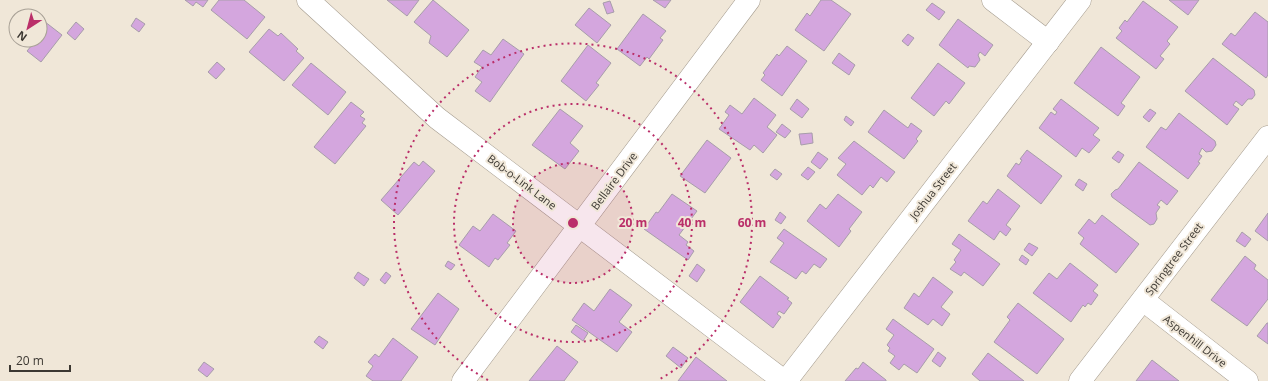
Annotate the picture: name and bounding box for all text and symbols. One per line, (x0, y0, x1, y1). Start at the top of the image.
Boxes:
north arrow (8, 8, 48, 48)
text: N (14, 28, 30, 45)
street label: Bellaire Drive (587, 149, 640, 212)
street label: Bob-o-Link Lane (485, 151, 560, 213)
street label: Joshua Street (905, 159, 959, 223)
text: 20 m (619, 214, 647, 231)
text: 40 m (678, 214, 706, 231)
text: 60 m (738, 214, 766, 231)
centre of rings (566, 216, 580, 230)
street label: Springtree Street (1141, 219, 1206, 298)
street label: Aspenhill Drive (1160, 311, 1230, 370)
scale bar (10, 347, 70, 373)
text: 20 m (16, 352, 44, 369)

